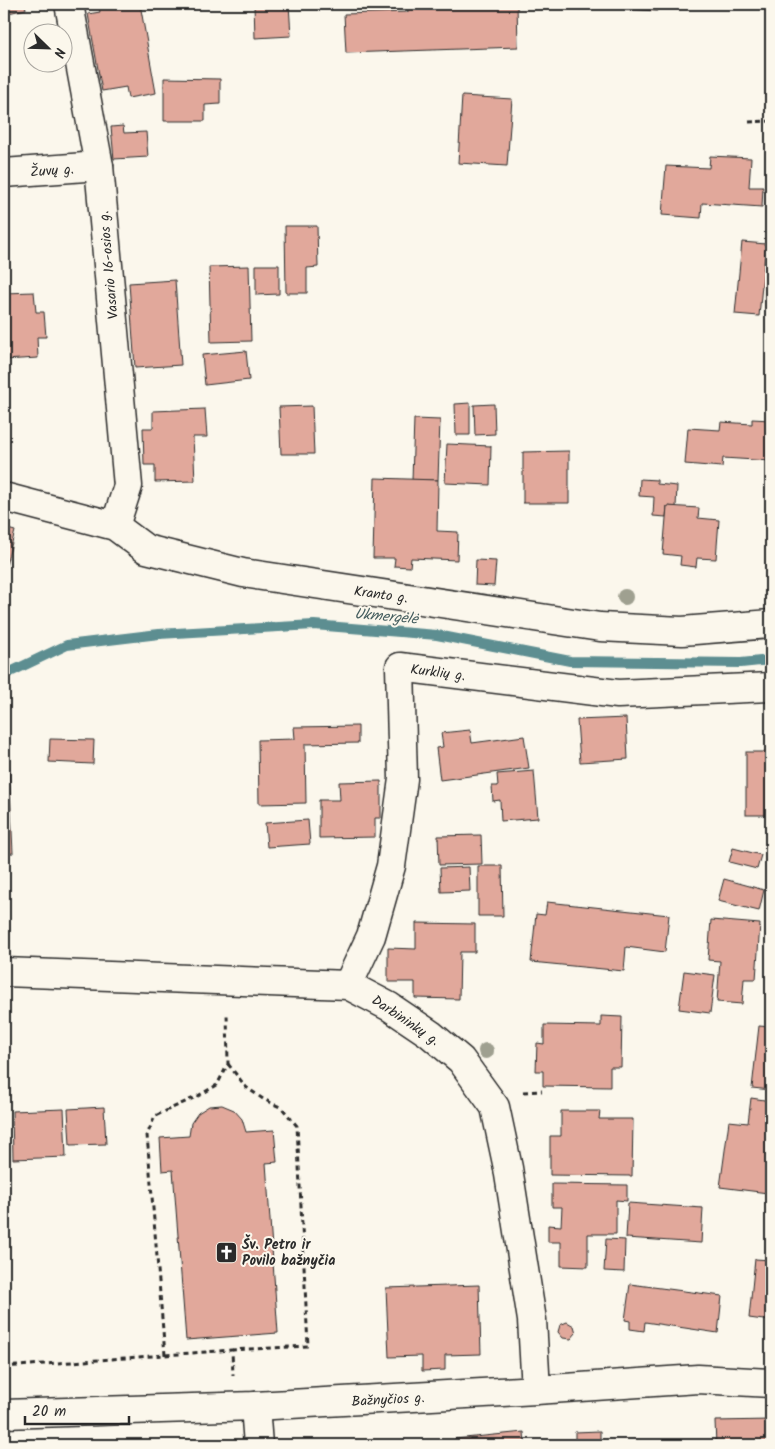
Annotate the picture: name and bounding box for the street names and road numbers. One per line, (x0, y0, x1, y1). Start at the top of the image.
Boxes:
street label: Žuvų g. (30, 159, 75, 183)
street label: Vasario 16-osios g. (93, 210, 125, 320)
street label: Kranto g. (352, 580, 409, 610)
street label: Kurklių g. (409, 659, 467, 687)
street label: Darbininkų g. (367, 990, 444, 1052)
street label: Bažnyčios g. (351, 1387, 425, 1413)

